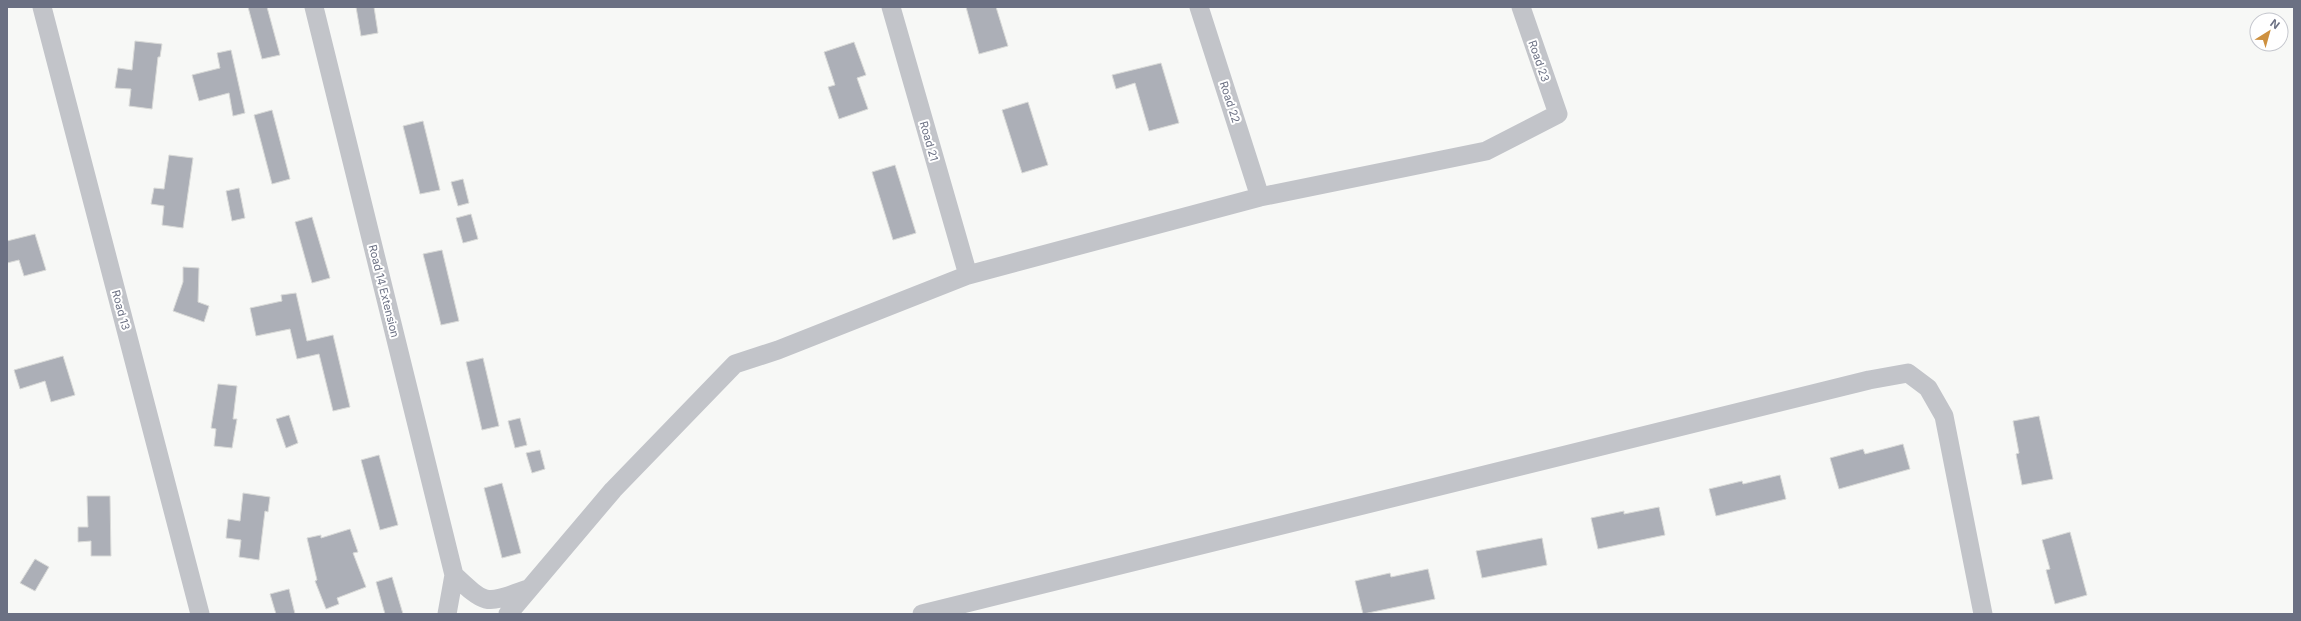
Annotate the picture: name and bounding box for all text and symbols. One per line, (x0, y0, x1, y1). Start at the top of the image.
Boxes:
north arrow (2249, 12, 2289, 52)
text: N (2267, 16, 2283, 32)
street label: Road 23 (1525, 38, 1553, 84)
street label: Road 22 (1217, 79, 1243, 125)
street label: Road 21 (917, 119, 941, 163)
street label: Road 14 Extension (366, 243, 402, 339)
street label: Road 13 (109, 288, 133, 332)

